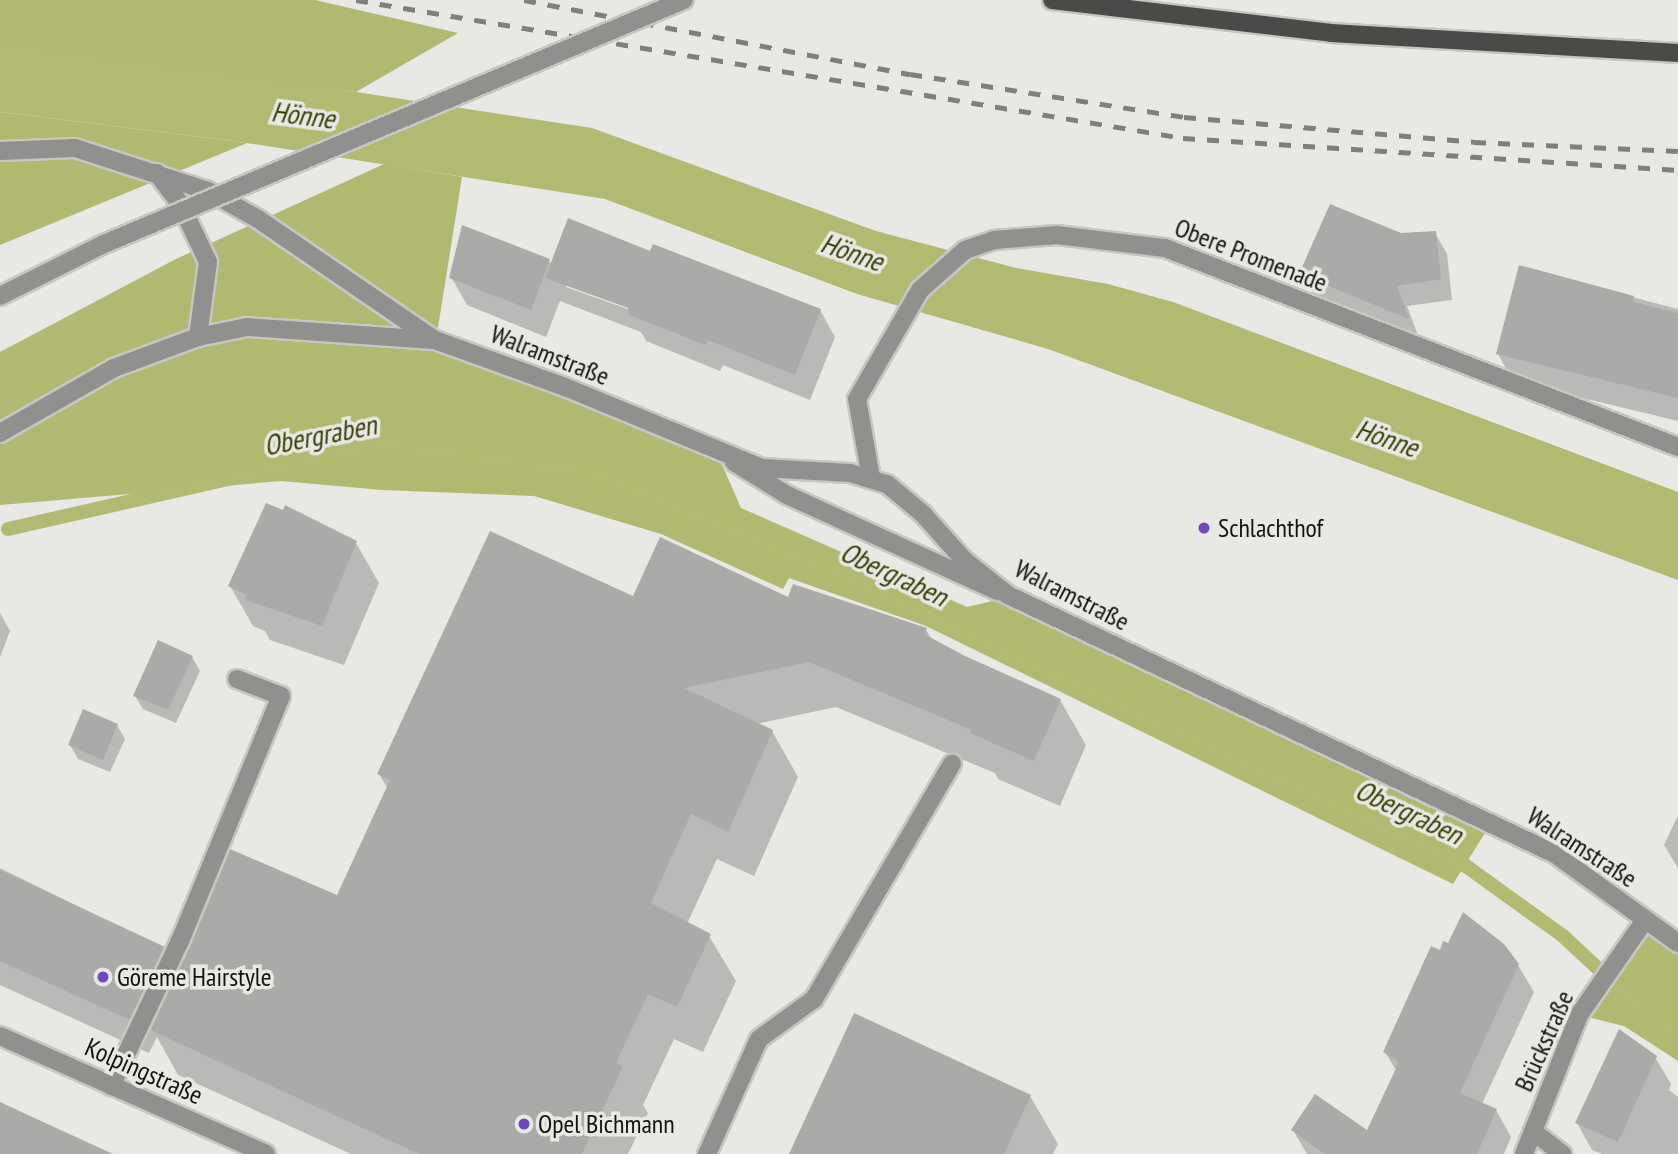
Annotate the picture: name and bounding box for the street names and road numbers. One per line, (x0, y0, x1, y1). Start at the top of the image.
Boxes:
street label: Obere Promenade (1170, 212, 1332, 298)
street label: Walramstraße (486, 318, 614, 392)
street label: Walramstraße (1010, 553, 1134, 637)
street label: Walramstraße (1521, 800, 1643, 894)
street label: Brückstraße (1508, 986, 1580, 1096)
street label: Kolpingstraße (80, 1031, 208, 1111)

